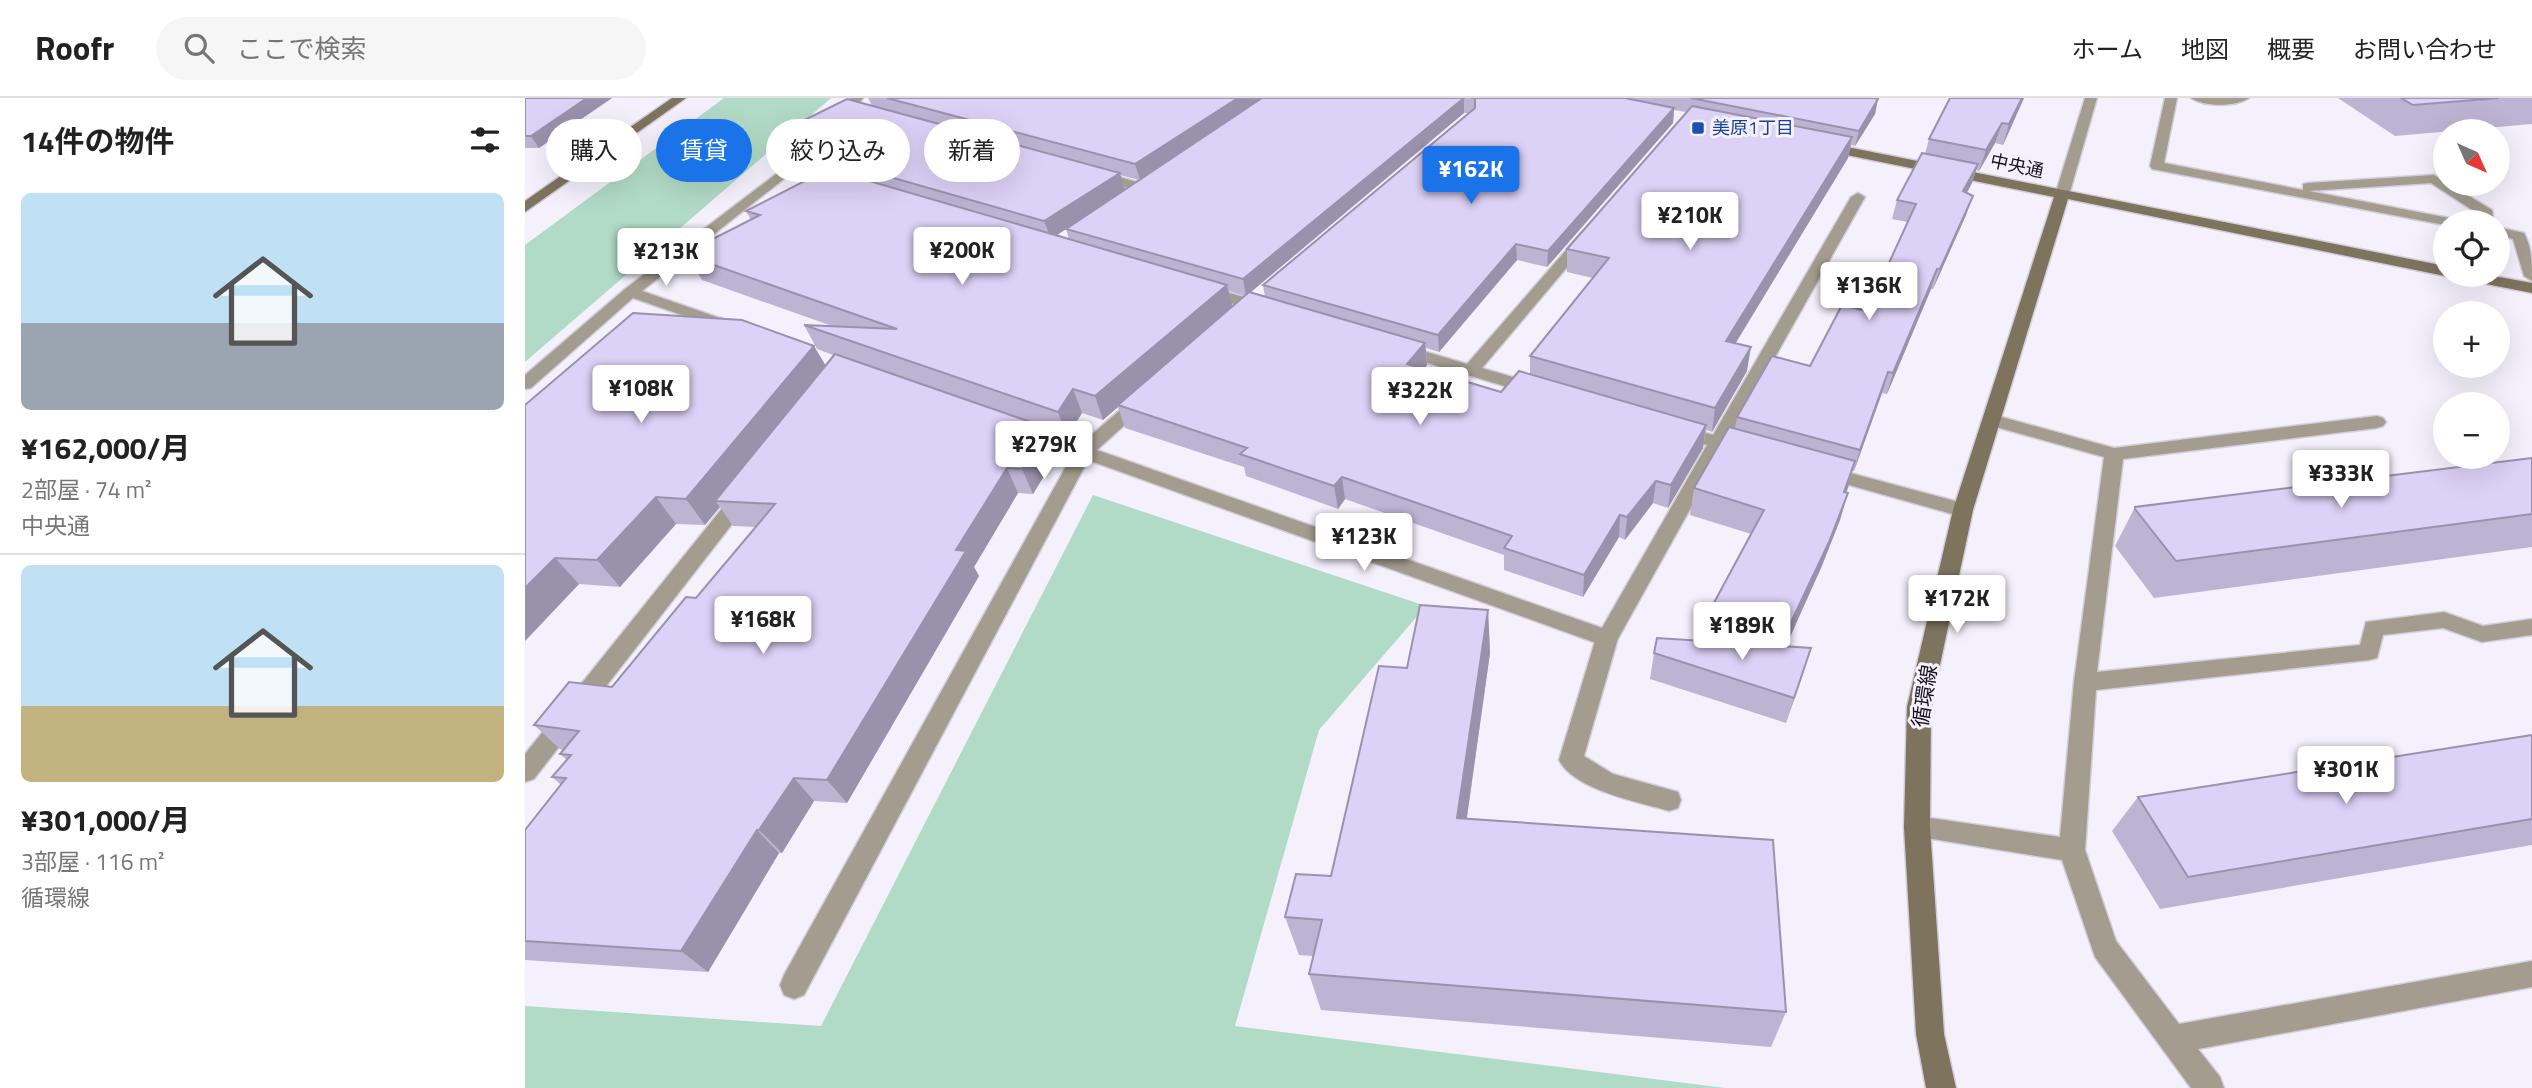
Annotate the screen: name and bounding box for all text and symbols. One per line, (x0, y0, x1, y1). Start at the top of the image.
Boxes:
search box (156, 17, 646, 80)
text: Roofr (35, 23, 114, 73)
icon: search (180, 29, 218, 67)
text: ここで検索 (236, 29, 366, 68)
text: ホーム (2072, 31, 2143, 67)
text: 地図 (2181, 31, 2229, 67)
text: 概要 (2267, 31, 2315, 67)
text: お問い合わせ (2353, 31, 2497, 67)
place label: 美原1丁目 (1712, 114, 1794, 141)
text: 14件の物件 (21, 118, 175, 164)
chip: 購入 (546, 119, 642, 182)
chip: 賃貸 (656, 119, 752, 182)
chip: 絞り込み (766, 119, 910, 182)
chip: 新着 (924, 119, 1020, 182)
north arrow (2433, 119, 2509, 196)
map controls (2433, 119, 2510, 469)
marker: 美原1丁目 (1690, 120, 1706, 136)
icon: filters (466, 121, 504, 159)
pin: ¥162K (1422, 146, 1520, 206)
street label: 中央通 (1988, 147, 2046, 184)
text: ¥162K (1438, 151, 1504, 186)
pin: ¥210K (1641, 192, 1739, 252)
text: ¥210K (1657, 197, 1723, 232)
button: locate (2433, 210, 2510, 287)
pin: ¥213K (617, 228, 715, 288)
pin: ¥200K (913, 228, 1011, 287)
text: ¥200K (929, 232, 995, 267)
text: ¥213K (633, 233, 699, 268)
icon: home (200, 238, 326, 364)
pin: ¥136K (1820, 262, 1918, 322)
text: ¥136K (1836, 267, 1902, 302)
button: + (2433, 301, 2510, 378)
pin: ¥108K (592, 366, 690, 425)
pin: ¥322K (1371, 368, 1469, 427)
text: ¥108K (608, 370, 674, 405)
text: ¥322K (1387, 372, 1453, 407)
button: − (2433, 392, 2510, 469)
pin: ¥279K (995, 422, 1093, 481)
text: ¥162,000/月 (21, 425, 190, 471)
text: ¥279K (1011, 426, 1077, 461)
pin: ¥333K (2292, 450, 2390, 510)
text: ¥333K (2308, 455, 2374, 490)
text: 2部屋 · 74 m² (21, 472, 151, 507)
text: 中央通 (21, 508, 90, 543)
pin: ¥123K (1315, 514, 1413, 573)
text: ¥123K (1331, 518, 1397, 553)
pin: ¥172K (1908, 575, 2006, 635)
text: ¥172K (1924, 580, 1990, 615)
pin: ¥168K (714, 596, 812, 656)
text: ¥168K (730, 601, 796, 636)
pin: ¥189K (1693, 602, 1791, 662)
text: ¥189K (1709, 607, 1775, 642)
icon: home (200, 610, 326, 736)
street label: 循環線 (1903, 662, 1945, 729)
pin: ¥301K (2297, 746, 2395, 806)
text: ¥301K (2313, 751, 2379, 786)
text: ¥301,000/月 (21, 797, 190, 843)
text: 3部屋 · 116 m² (21, 844, 164, 879)
text: 循環線 (21, 880, 90, 915)

